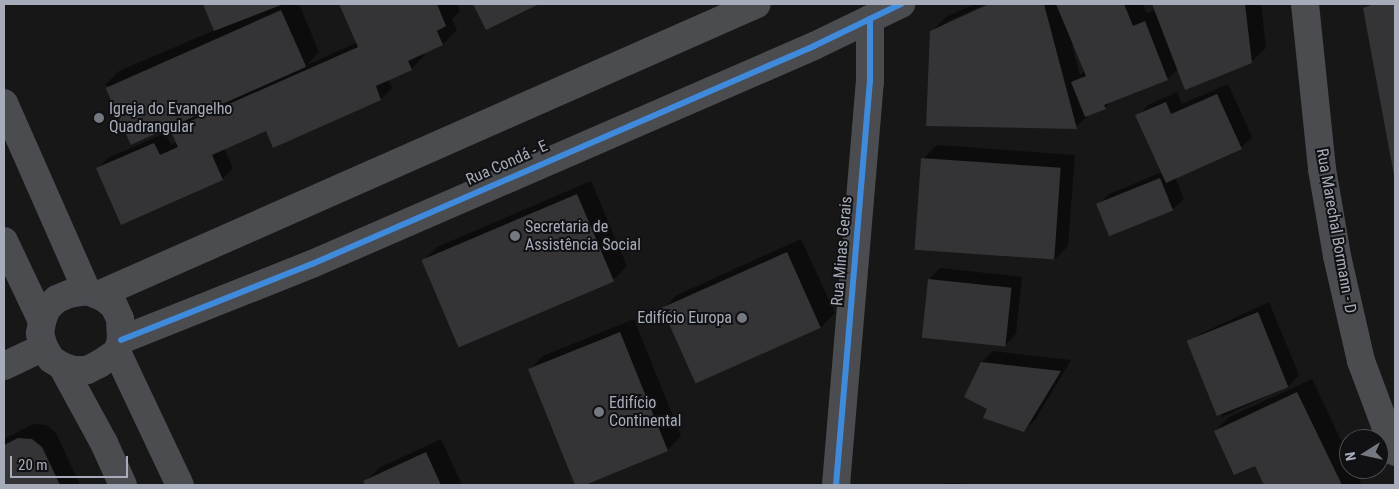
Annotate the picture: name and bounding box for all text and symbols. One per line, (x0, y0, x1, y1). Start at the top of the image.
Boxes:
place label: Igreja do Evangelho Quadrangular (109, 99, 232, 137)
marker: Igreja do Evangelho Quadrangular (93, 112, 105, 124)
street label: Rua Condá - E (463, 136, 551, 190)
street label: Rua Marechal Bormann - D (1312, 147, 1360, 315)
street label: Rua Minas Gerais (828, 195, 856, 307)
place label: Secretaria de Assistência Social (525, 217, 641, 255)
marker: Secretaria de Assistência Social (509, 230, 521, 242)
place label: Edifício Europa (637, 308, 732, 328)
marker: Edifício Europa (736, 312, 748, 324)
place label: Edifício Continental (609, 393, 681, 431)
marker: Edifício Continental (593, 406, 605, 418)
north arrow (1339, 429, 1389, 479)
scale bar (12, 446, 130, 478)
text: N (1342, 451, 1359, 462)
text: 20 m (18, 456, 48, 474)

